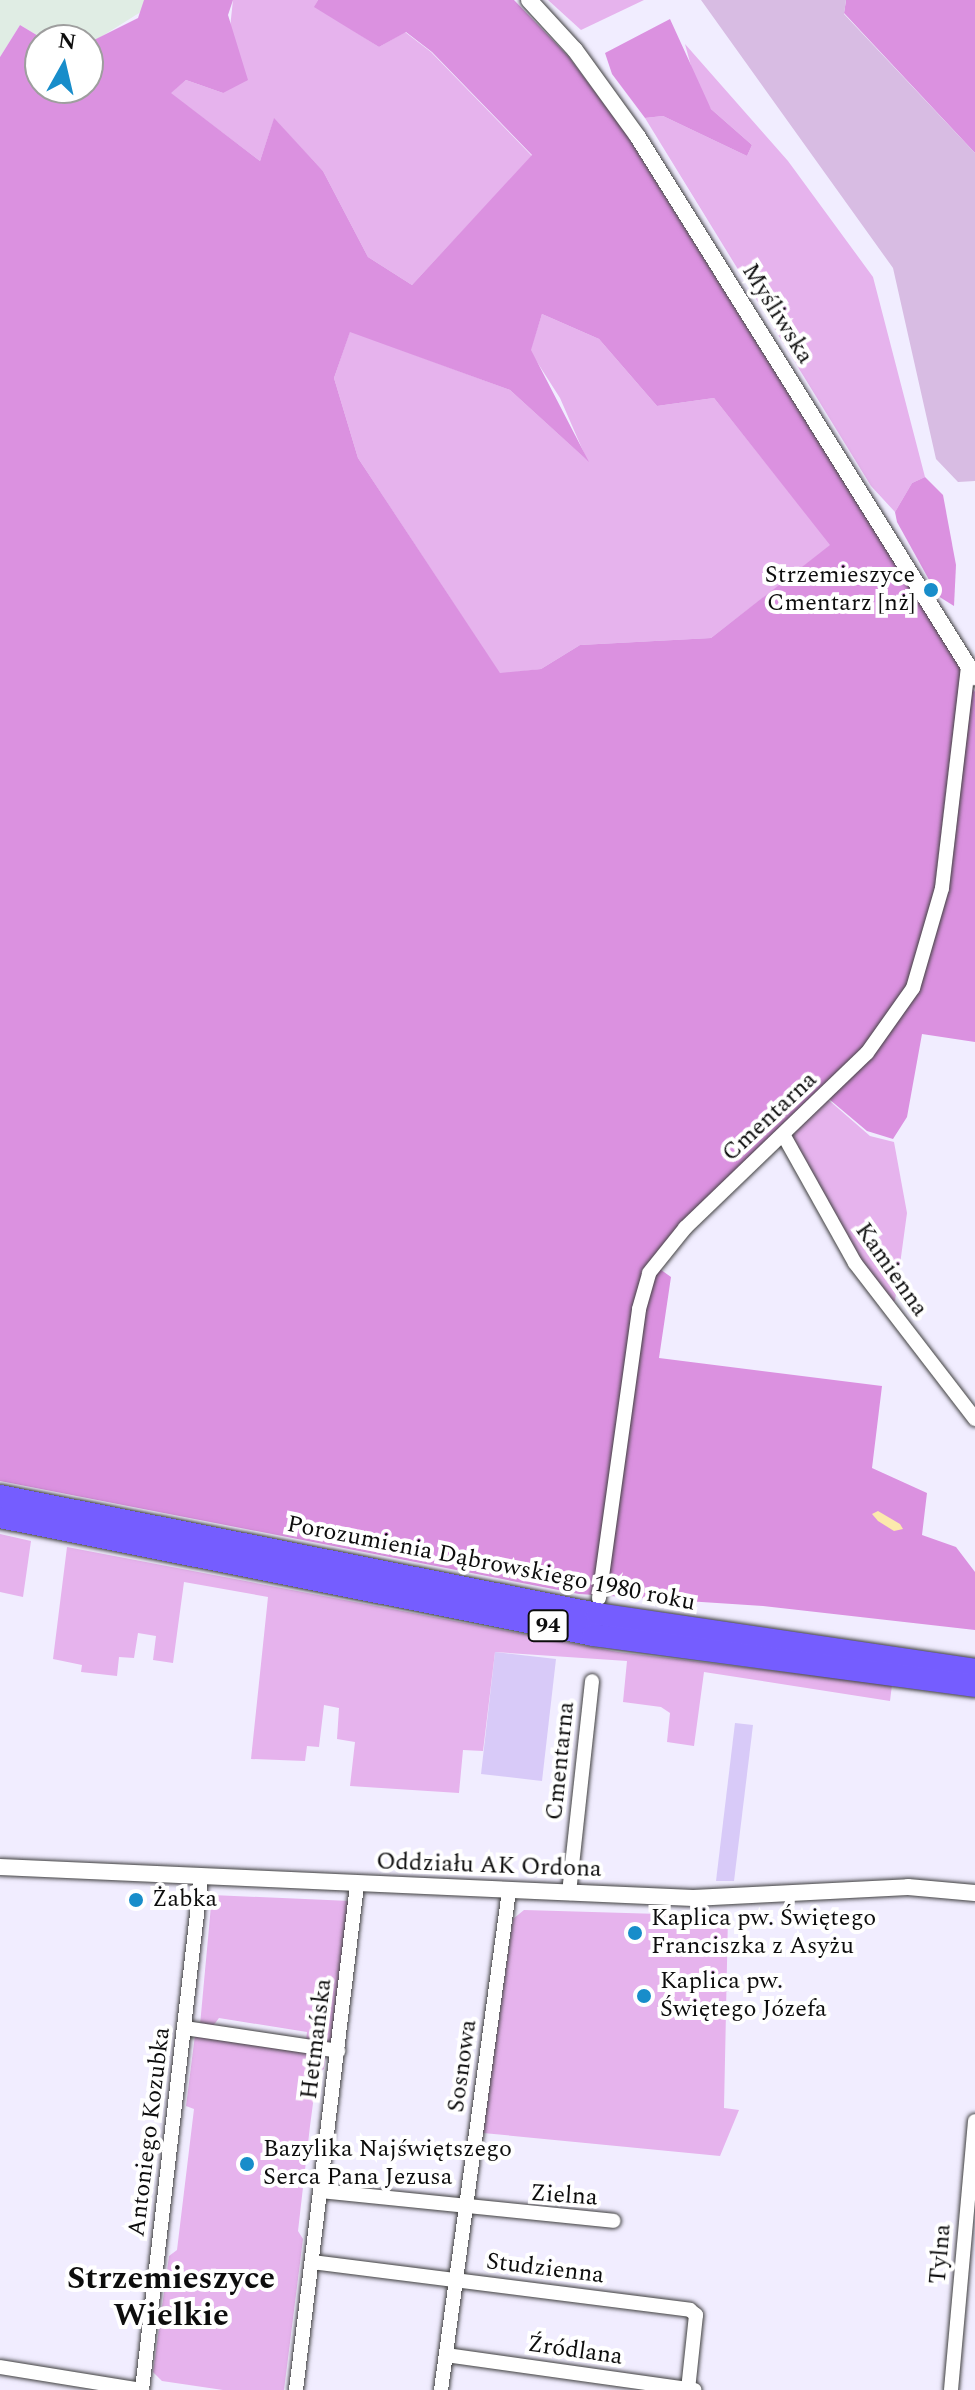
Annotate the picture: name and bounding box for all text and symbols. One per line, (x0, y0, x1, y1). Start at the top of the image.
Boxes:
north arrow (24, 24, 104, 104)
text: N (56, 24, 78, 59)
street label: Myśliwska (735, 259, 819, 369)
place label: Strzemieszyce Cmentarz [nż] (765, 562, 915, 618)
marker: Strzemieszyce Cmentarz [nż] (922, 581, 940, 599)
street label: Cmentarna (717, 1066, 823, 1168)
street label: Kamienna (848, 1218, 934, 1322)
street label: Porozumienia Dąbrowskiego 1980 roku (284, 1510, 698, 1618)
road number: 94 (526, 1608, 570, 1644)
street label: Cmentarna (540, 1700, 582, 1822)
street label: Oddziału AK Ordona (376, 1848, 602, 1884)
place label: Żabka (152, 1886, 217, 1914)
marker: Żabka (127, 1891, 145, 1909)
place label: Kaplica pw. Świętego Franciszka z Asyżu (651, 1905, 876, 1961)
marker: Kaplica pw. Świętego Franciszka z Asyżu (626, 1924, 644, 1942)
place label: Kaplica pw. Świętego Józefa (660, 1968, 827, 2024)
street label: Hetmańska (295, 1977, 339, 2101)
marker: Kaplica pw. Świętego Józefa (635, 1987, 653, 2005)
street label: Sosnowa (442, 2018, 484, 2114)
street label: Antoniego Kozubka (123, 2026, 177, 2238)
place label: Bazylika Najświętszego Serca Pana Jezusa (263, 2136, 512, 2192)
marker: Bazylika Najświętszego Serca Pana Jezusa (238, 2155, 256, 2173)
street label: Zielna (529, 2179, 599, 2213)
street label: Tylna (924, 2223, 958, 2285)
street label: Studzienna (484, 2247, 606, 2291)
district label: Strzemieszyce Wielkie (67, 2261, 275, 2336)
street label: Źródlana (526, 2330, 624, 2372)

